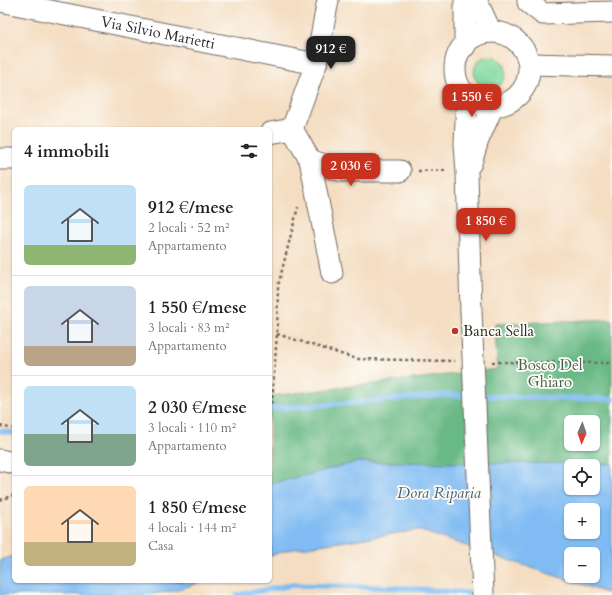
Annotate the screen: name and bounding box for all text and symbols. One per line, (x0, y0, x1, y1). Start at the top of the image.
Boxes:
street label: Via Silvio Marietti (99, 11, 217, 54)
pin: 912 € (303, 36, 359, 70)
text: 912 € (315, 40, 347, 58)
pin: 1 550 € (435, 84, 509, 118)
text: 1 550 € (451, 88, 493, 106)
text: 4 immobili (24, 140, 109, 163)
icon: filters (238, 140, 260, 162)
pin: 2 030 € (314, 153, 388, 187)
text: 2 030 € (330, 157, 372, 175)
text: 912 €/mese (148, 196, 234, 219)
icon: home (56, 201, 104, 249)
pin: 1 850 € (449, 208, 523, 242)
text: 1 850 € (465, 212, 507, 230)
text: 2 locali · 52 m² (148, 219, 229, 237)
text: Appartamento (148, 237, 227, 255)
text: 1 550 €/mese (148, 296, 247, 319)
icon: home (56, 302, 104, 350)
text: 3 locali · 83 m² (148, 319, 229, 337)
place label: Banca Sella (463, 321, 535, 341)
marker: Banca Sella (450, 326, 460, 336)
text: Appartamento (148, 337, 227, 355)
park label: Bosco Del Ghiaro (517, 355, 583, 392)
text: 2 030 €/mese (148, 396, 247, 419)
icon: home (56, 402, 104, 450)
north arrow (564, 415, 600, 451)
map controls (564, 415, 600, 583)
text: 3 locali · 110 m² (148, 419, 236, 437)
text: Appartamento (148, 437, 227, 455)
button: locate (564, 459, 600, 495)
water label: Dora Riparia (397, 482, 481, 504)
text: 1 850 €/mese (148, 496, 247, 519)
icon: home (56, 502, 104, 550)
button: + (564, 503, 600, 539)
text: 4 locali · 144 m² (148, 519, 236, 537)
text: Casa (148, 537, 174, 555)
button: − (564, 547, 600, 583)

